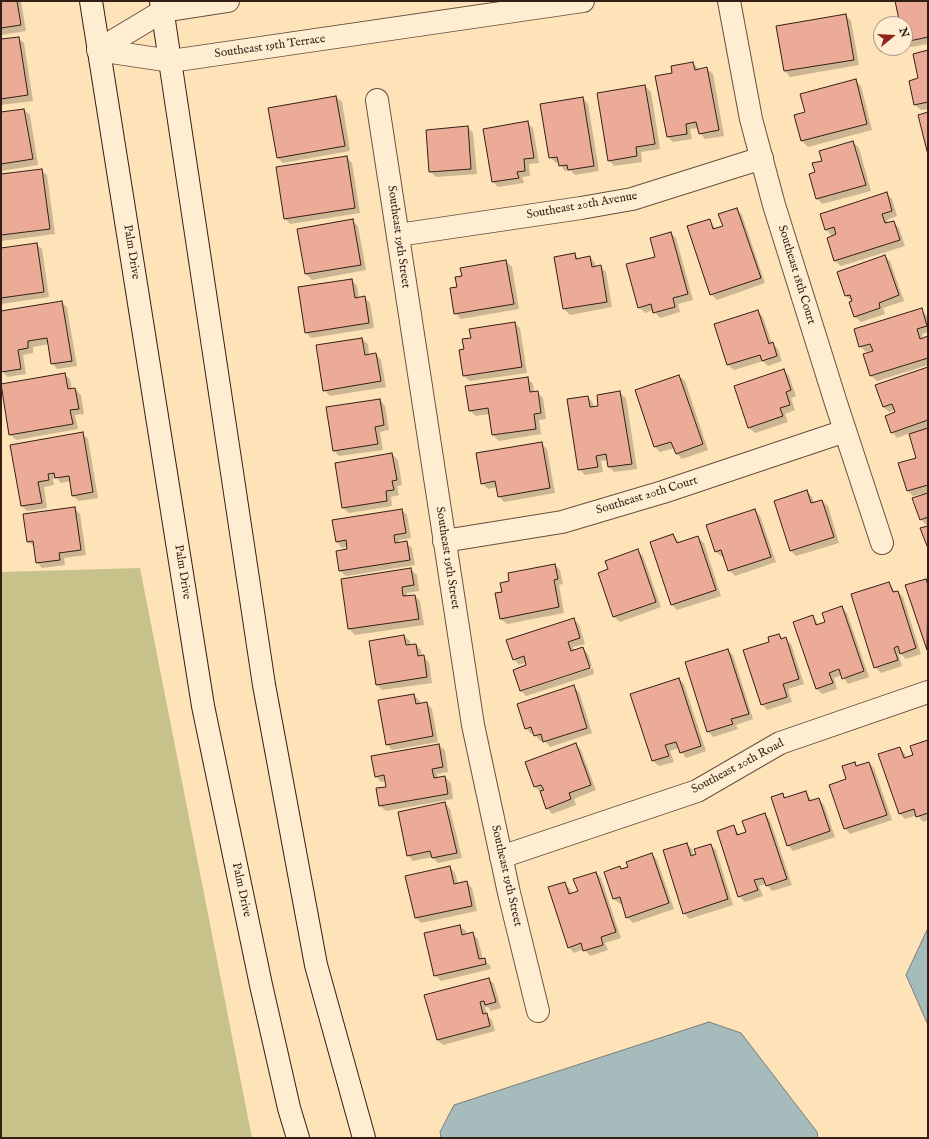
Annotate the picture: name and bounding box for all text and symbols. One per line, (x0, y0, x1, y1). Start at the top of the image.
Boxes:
north arrow (873, 16, 913, 56)
text: N (895, 26, 912, 39)
street label: Southeast 19th Terrace (214, 32, 326, 62)
street label: Southeast 19th Street (384, 185, 412, 289)
street label: Southeast 20th Avenue (525, 189, 639, 223)
street label: Palm Drive (120, 224, 142, 280)
street label: Southeast 18th Court (774, 224, 818, 326)
street label: Southeast 20th Court (595, 474, 699, 518)
street label: Southeast 19th Street (432, 506, 462, 610)
street label: Palm Drive (171, 544, 193, 600)
street label: Southeast 20th Road (689, 737, 787, 797)
street label: Southeast 19th Street (487, 824, 525, 928)
street label: Palm Drive (228, 862, 254, 918)

